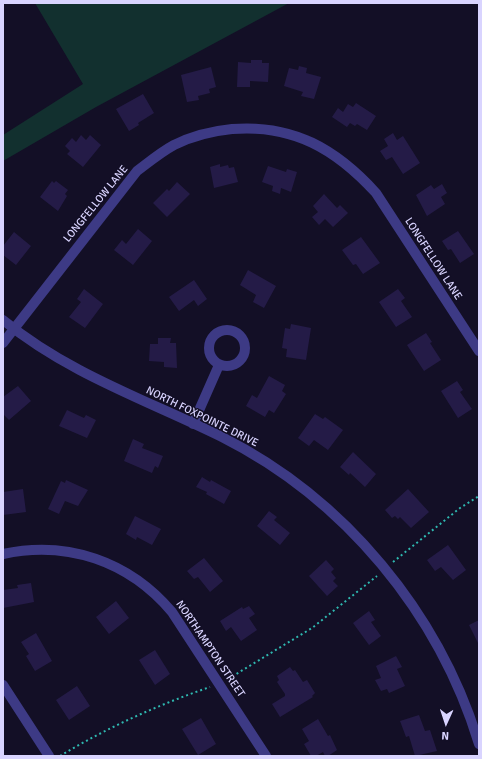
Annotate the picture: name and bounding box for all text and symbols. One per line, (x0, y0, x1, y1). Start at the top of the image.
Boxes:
street label: LONGFELLOW LANE (61, 163, 131, 245)
street label: LONGFELLOW LANE (402, 215, 464, 303)
street label: NORTH FOXPOINTE DRIVE (144, 384, 260, 450)
street label: NORTHAMPTON STREET (173, 598, 247, 700)
north arrow (426, 703, 466, 743)
text: N (441, 729, 450, 742)

